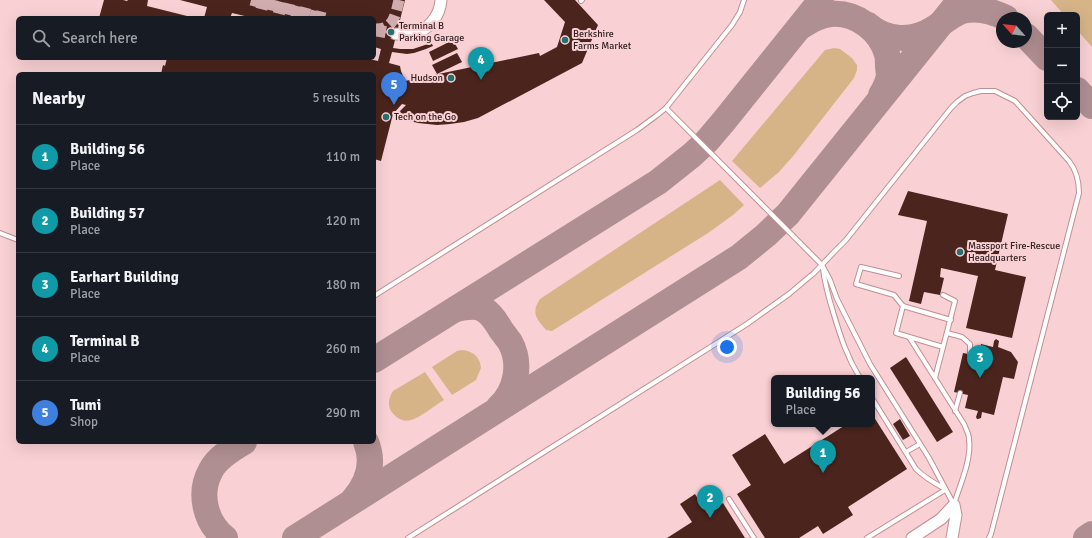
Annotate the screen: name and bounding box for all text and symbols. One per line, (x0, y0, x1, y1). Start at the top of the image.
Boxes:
north arrow (996, 12, 1032, 48)
map controls (1044, 12, 1080, 120)
button: + (1044, 12, 1080, 48)
search box (16, 16, 376, 60)
place label: Terminal B Parking Garage (399, 20, 464, 44)
icon: search (30, 27, 52, 49)
marker: Terminal B Parking Garage (386, 27, 396, 37)
place label: Berkshire Farms Market (573, 28, 632, 52)
text: Search here (62, 29, 138, 47)
marker: Berkshire Farms Market (560, 35, 570, 45)
pin: 4 (468, 47, 494, 80)
button: − (1044, 48, 1080, 84)
pin: 5 (381, 72, 407, 105)
place label: Hudson (410, 72, 443, 84)
marker: Hudson (446, 73, 456, 83)
button: locate (1044, 84, 1080, 120)
text: Nearby (32, 88, 85, 109)
text: 5 results (312, 90, 360, 106)
place label: Tech on the Go (394, 111, 456, 123)
marker: Tech on the Go (381, 112, 391, 122)
text: Building 56 (70, 140, 145, 158)
text: 1 (41, 149, 49, 165)
text: 110 m (326, 149, 360, 165)
text: Place (70, 158, 100, 174)
text: Building 57 (70, 204, 145, 222)
text: 2 (41, 213, 49, 229)
text: 120 m (326, 213, 360, 229)
text: Place (70, 222, 100, 238)
place label: Massport Fire-Rescue Headquarters (968, 240, 1060, 264)
marker: Massport Fire-Rescue Headquarters (955, 247, 965, 257)
text: Earhart Building (70, 268, 179, 286)
text: 3 (41, 277, 49, 293)
text: 180 m (326, 277, 360, 293)
text: Place (70, 286, 100, 302)
text: Terminal B (70, 332, 139, 350)
your location (717, 337, 737, 357)
text: 4 (41, 341, 49, 357)
text: 260 m (326, 341, 360, 357)
pin: 3 (967, 345, 993, 378)
text: Place (70, 350, 100, 366)
popup (771, 375, 875, 427)
text: Building 56 (786, 384, 860, 402)
text: Tumi (70, 396, 101, 414)
text: Place (786, 402, 816, 418)
text: 5 (41, 405, 49, 421)
text: 290 m (326, 405, 360, 421)
text: Shop (70, 414, 98, 430)
pin: 1 (810, 440, 836, 473)
pin: 2 (697, 485, 723, 518)

